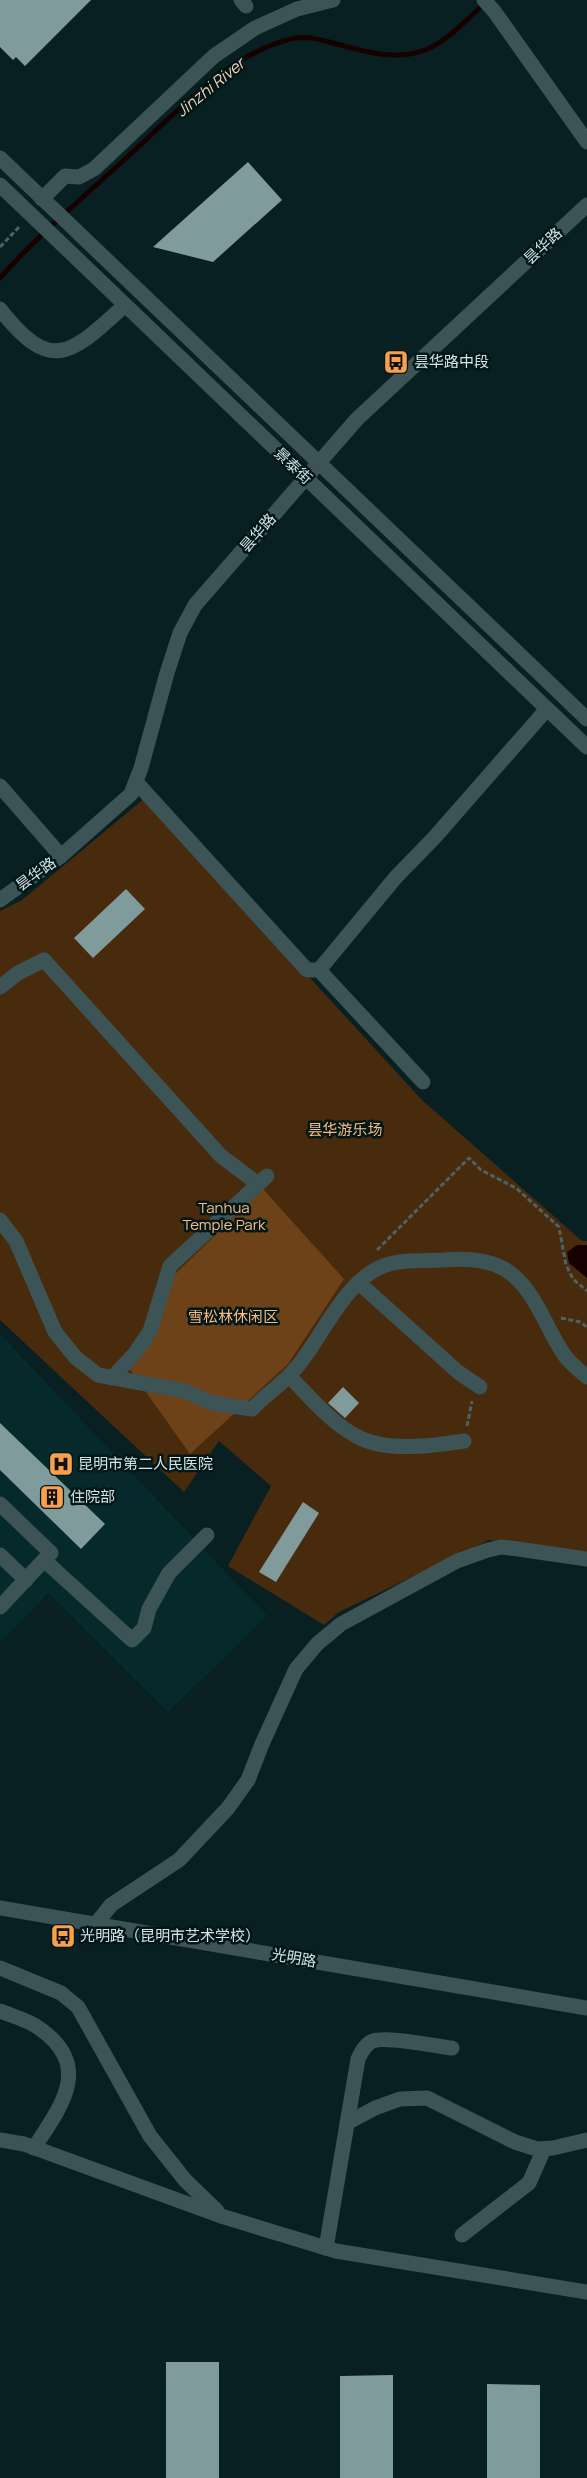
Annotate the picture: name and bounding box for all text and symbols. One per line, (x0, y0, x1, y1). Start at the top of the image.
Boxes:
water label: Jinzhi River (171, 51, 251, 121)
street label: 昙华路 (519, 223, 566, 269)
bus stop icon: 昙华路中段 (383, 349, 409, 375)
place label: 昙华路中段 (414, 351, 489, 372)
street label: 景泰街 (270, 443, 317, 489)
street label: 昙华路 (235, 509, 280, 557)
street label: 昙华路 (11, 852, 60, 895)
park label: 昙华游乐场 (307, 1119, 383, 1140)
park label: Tanhua Temple Park (182, 1197, 266, 1235)
park label: 雪松林休闲区 (188, 1306, 278, 1327)
hospital icon: 昆明市第二人民医院 (48, 1451, 74, 1477)
place label: 昆明市第二人民医院 (78, 1453, 213, 1474)
building icon: 住院部 (39, 1484, 65, 1510)
place label: 住院部 (70, 1486, 115, 1507)
bus stop icon: 光明路（昆明市艺术学校） (50, 1923, 76, 1949)
place label: 光明路（昆明市艺术学校） (80, 1925, 260, 1946)
street label: 光明路 (270, 1943, 318, 1972)

